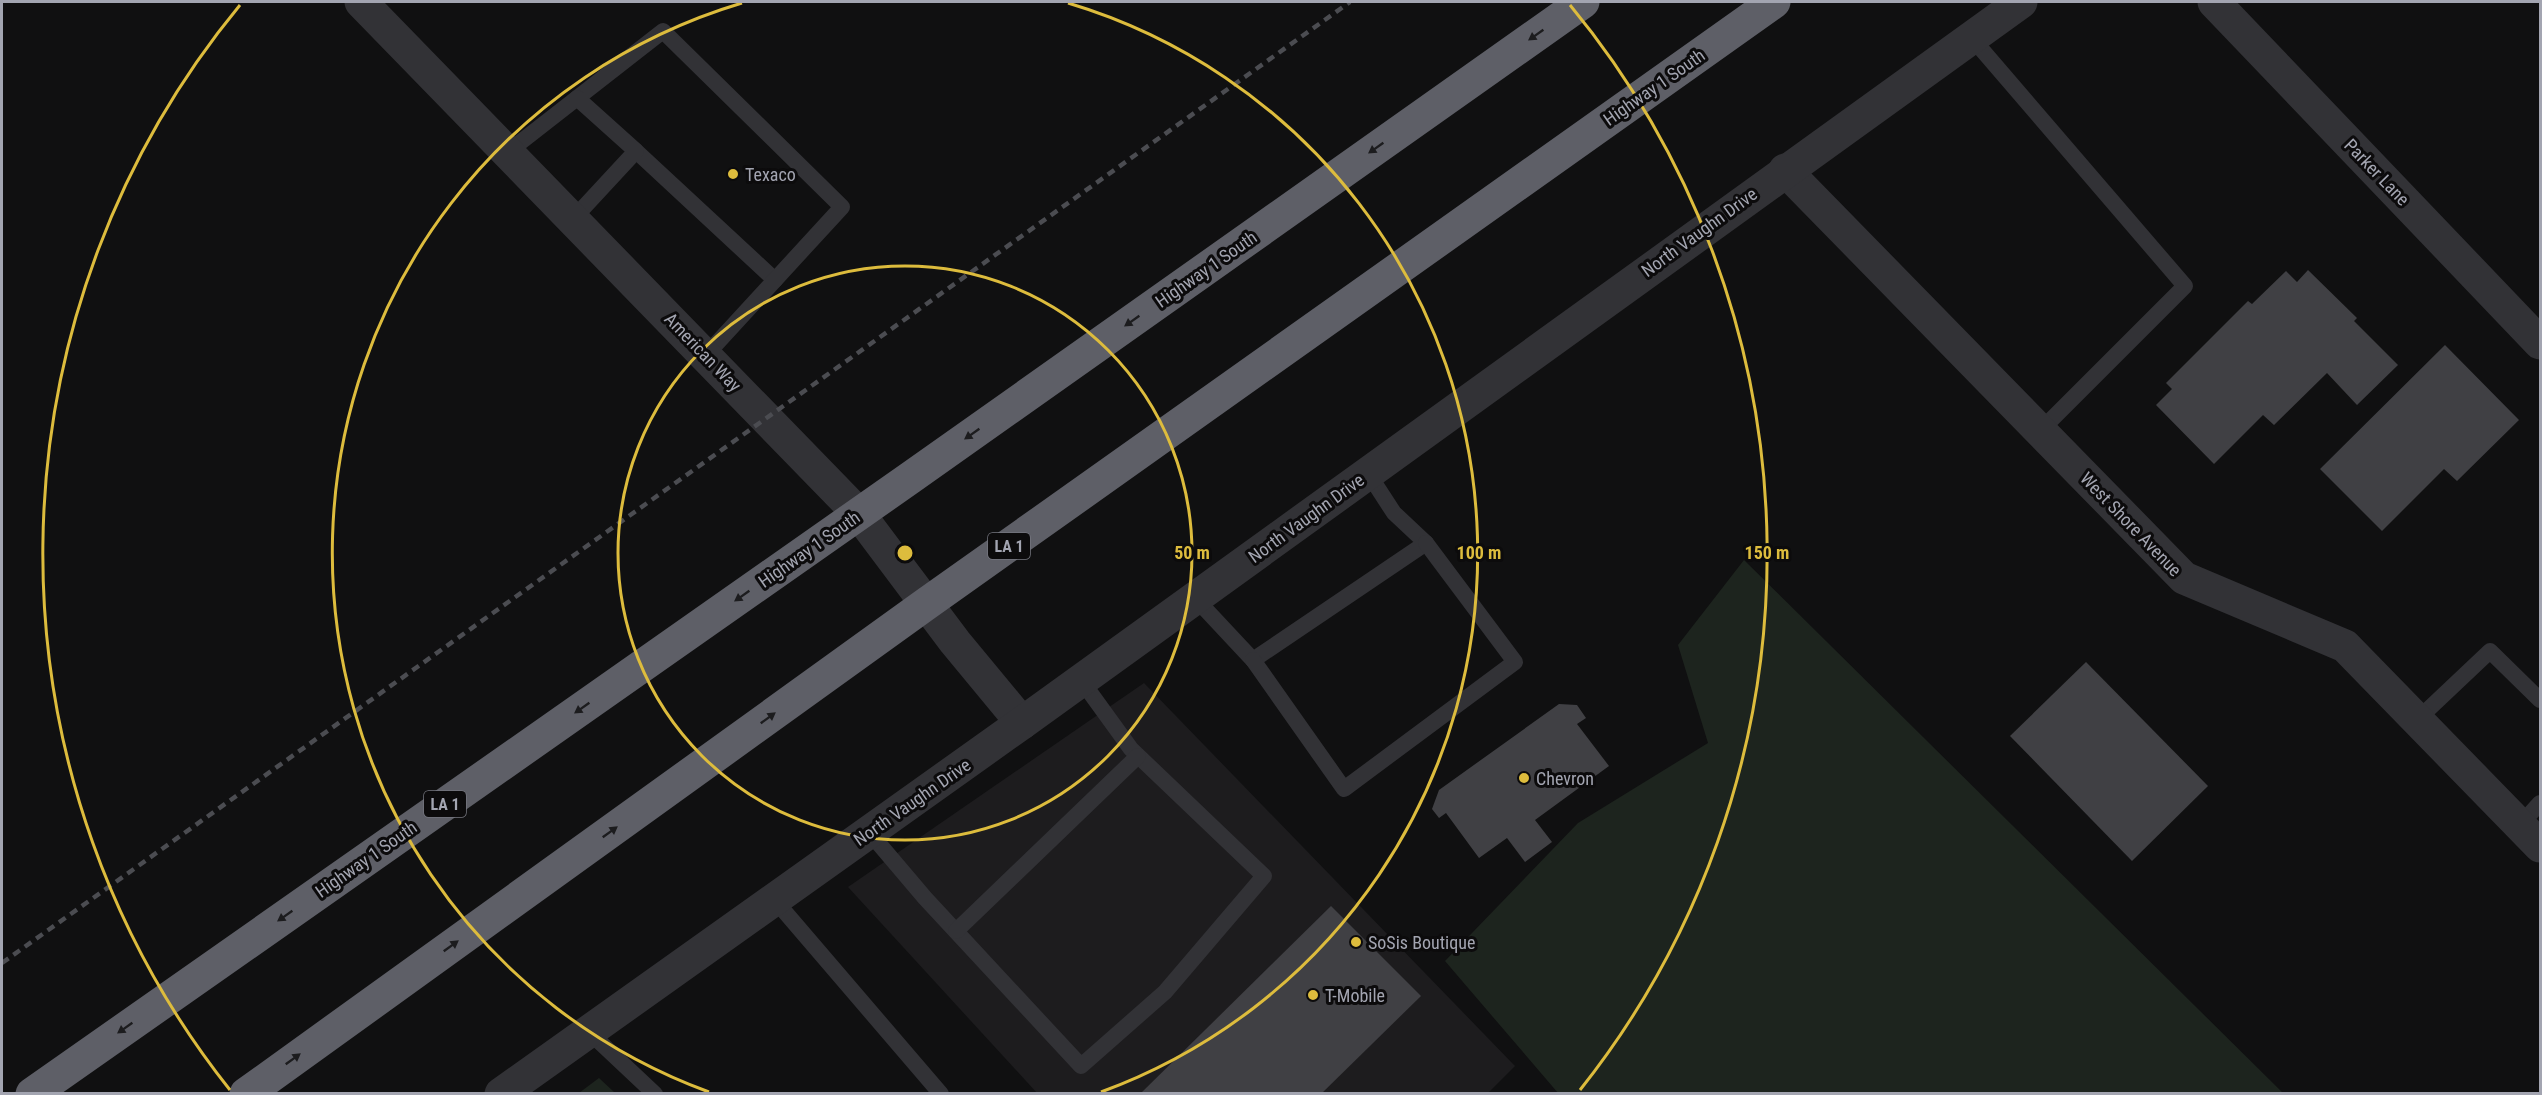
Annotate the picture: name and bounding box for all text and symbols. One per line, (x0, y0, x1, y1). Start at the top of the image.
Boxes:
one-way arrow (1528, 29, 1544, 41)
street label: Highway 1 South (1599, 44, 1709, 130)
street label: Parker Lane (2340, 134, 2414, 210)
one-way arrow (1369, 142, 1385, 154)
place label: Texaco (745, 164, 796, 185)
marker: Texaco (726, 167, 740, 181)
street label: North Vaughn Drive (1637, 183, 1761, 281)
street label: Highway 1 South (1151, 226, 1261, 312)
street label: American Way (660, 308, 746, 396)
one-way arrow (1124, 315, 1140, 327)
one-way arrow (965, 428, 981, 440)
street label: West Shore Avenue (2076, 468, 2186, 580)
street label: North Vaughn Drive (1244, 469, 1368, 567)
street label: Highway 1 South (754, 506, 864, 592)
road number: LA 1 (988, 533, 1030, 559)
text: 50 m (1174, 542, 1210, 563)
text: 100 m (1457, 542, 1501, 563)
text: 150 m (1745, 542, 1789, 563)
centre of rings (895, 543, 915, 563)
one-way arrow (734, 590, 750, 602)
one-way arrow (575, 702, 591, 714)
one-way arrow (760, 712, 776, 724)
street label: North Vaughn Drive (850, 754, 974, 850)
place label: Chevron (1536, 768, 1594, 789)
marker: Chevron (1517, 771, 1531, 785)
road number: LA 1 (424, 791, 466, 817)
street label: Highway 1 South (311, 816, 421, 902)
one-way arrow (601, 826, 617, 838)
one-way arrow (277, 910, 293, 922)
place label: SoSis Boutique (1368, 932, 1475, 953)
marker: SoSis Boutique (1349, 935, 1363, 949)
one-way arrow (444, 940, 459, 952)
place label: T-Mobile (1325, 985, 1385, 1006)
marker: T-Mobile (1306, 988, 1320, 1002)
one-way arrow (118, 1022, 134, 1034)
one-way arrow (285, 1053, 301, 1065)

